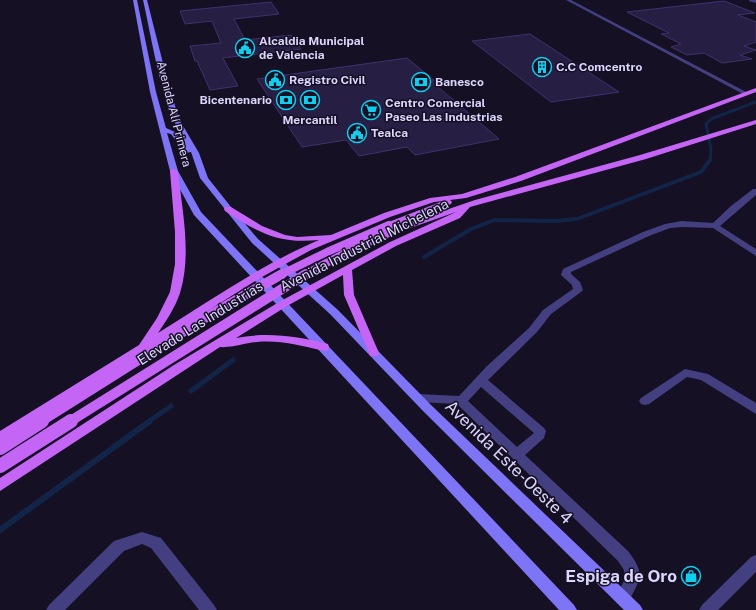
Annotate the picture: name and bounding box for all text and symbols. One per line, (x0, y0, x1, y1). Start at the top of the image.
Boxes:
place label: Alcaldia Municipal de Valencia (259, 34, 365, 62)
public building icon: Alcaldia Municipal de Valencia (234, 37, 256, 59)
building icon: C.C Comcentro (531, 56, 553, 78)
street label: Avenida Alí Primera (154, 60, 194, 168)
place label: C.C Comcentro (556, 60, 642, 74)
public building icon: Registro Civil (264, 69, 286, 91)
bank icon: Banesco (410, 71, 432, 93)
place label: Registro Civil (289, 73, 366, 87)
place label: Banesco (435, 75, 484, 89)
bank icon: Bicentenario (275, 89, 297, 111)
bank icon: Mercantil (299, 89, 321, 111)
place label: Bicentenario (200, 93, 272, 107)
place label: Centro Comercial Paseo Las Industrias (385, 96, 503, 124)
supermarket icon: Centro Comercial Paseo Las Industrias (360, 99, 382, 121)
place label: Mercantil (282, 113, 338, 127)
public building icon: Tealca (346, 122, 368, 144)
place label: Tealca (371, 126, 408, 140)
street label: Avenida Industrial Michelena (277, 195, 451, 295)
street label: Elevado Las Industrias (134, 278, 266, 368)
street label: Avenida Este-Oeste 4 (441, 396, 577, 528)
shop icon: Espiga de Oro (680, 565, 702, 587)
place label: Espiga de Oro (565, 566, 677, 586)

